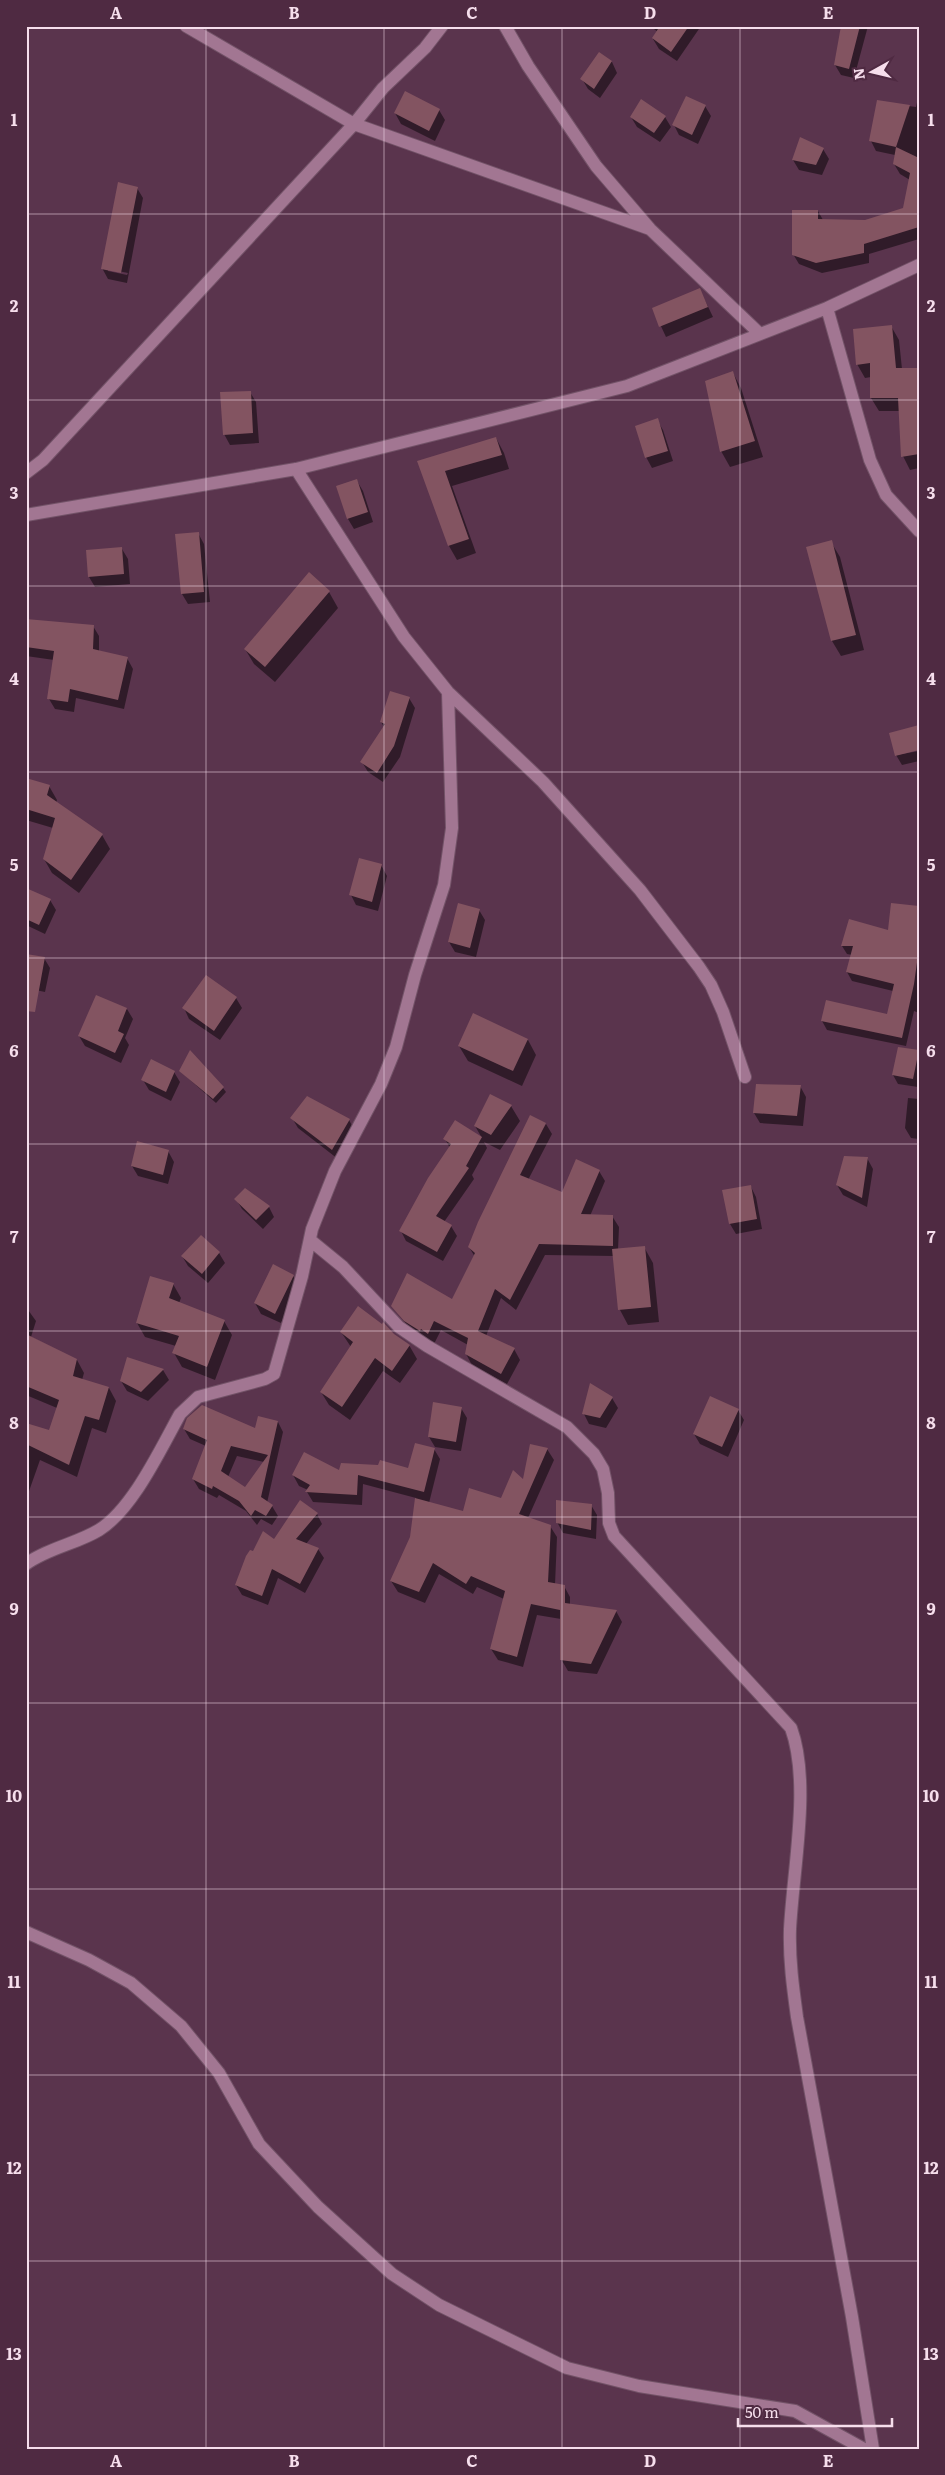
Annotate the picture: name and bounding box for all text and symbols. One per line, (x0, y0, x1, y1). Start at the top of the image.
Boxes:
text: A (110, 0, 122, 24)
text: B (288, 0, 300, 24)
text: C (466, 0, 478, 24)
text: D (644, 0, 656, 24)
text: E (823, 0, 834, 24)
north arrow (848, 48, 898, 98)
text: N (847, 66, 869, 81)
text: 1 (11, 107, 18, 131)
text: 1 (928, 107, 935, 131)
text: 2 (10, 293, 19, 317)
text: 2 (927, 293, 936, 317)
text: 3 (10, 480, 19, 504)
text: 3 (927, 480, 936, 504)
text: 4 (9, 666, 19, 690)
text: 4 (926, 666, 936, 690)
text: 5 (10, 852, 19, 876)
text: 5 (927, 852, 936, 876)
text: 6 (9, 1038, 19, 1062)
text: 6 (926, 1038, 936, 1062)
text: 7 (10, 1224, 19, 1248)
text: 7 (927, 1224, 936, 1248)
text: 8 (9, 1410, 19, 1434)
text: 8 (926, 1410, 936, 1434)
text: 9 (9, 1596, 19, 1620)
text: 9 (926, 1596, 936, 1620)
text: 10 (6, 1783, 22, 1807)
text: 10 (923, 1783, 939, 1807)
text: 11 (7, 1969, 21, 1993)
text: 11 (924, 1969, 938, 1993)
text: 12 (6, 2155, 22, 2179)
text: 12 (923, 2155, 939, 2179)
text: 13 (6, 2341, 22, 2365)
text: 13 (923, 2341, 939, 2365)
scale bar (738, 2395, 891, 2427)
text: 50 m (745, 2400, 779, 2423)
text: A (110, 2448, 122, 2472)
text: B (288, 2448, 300, 2472)
text: C (466, 2448, 478, 2472)
text: D (644, 2448, 656, 2472)
text: E (823, 2448, 834, 2472)

